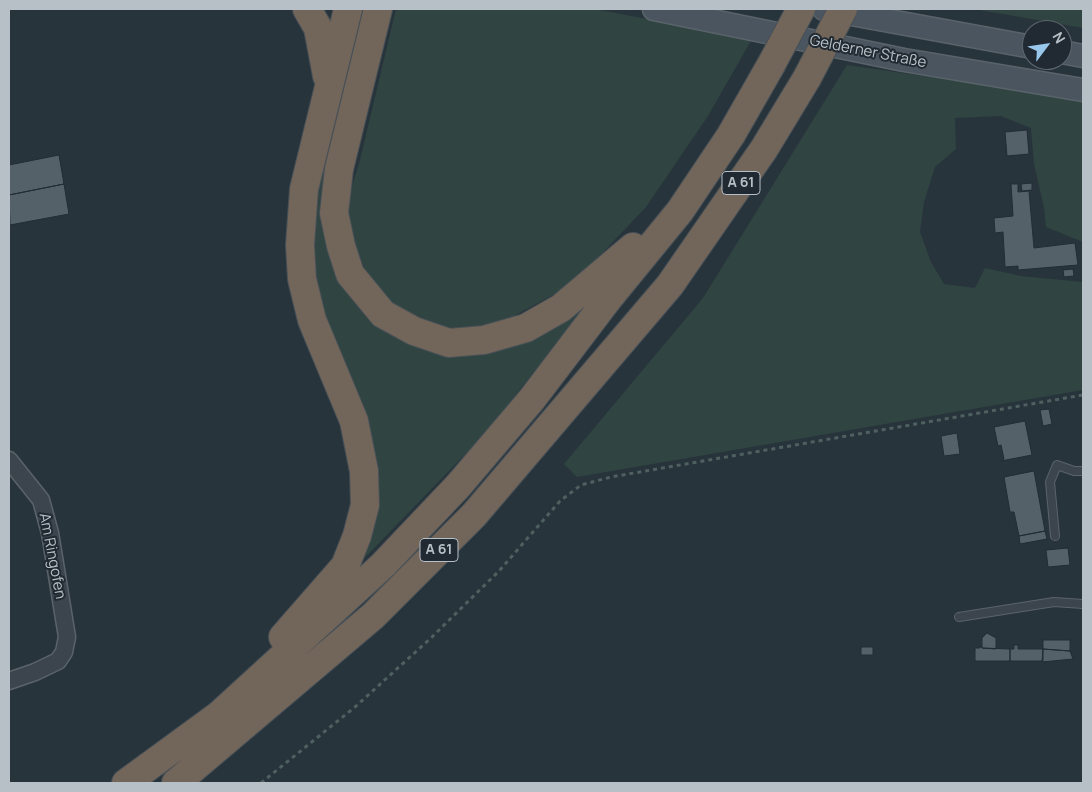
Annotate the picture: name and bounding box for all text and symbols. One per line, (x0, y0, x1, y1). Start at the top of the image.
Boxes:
north arrow (1022, 20, 1072, 70)
text: N (1049, 28, 1070, 47)
street label: Gelderner Straße (808, 32, 928, 72)
road number: A 61 (722, 172, 760, 194)
street label: Am Ringofen (35, 511, 69, 601)
road number: A 61 (420, 538, 458, 562)

